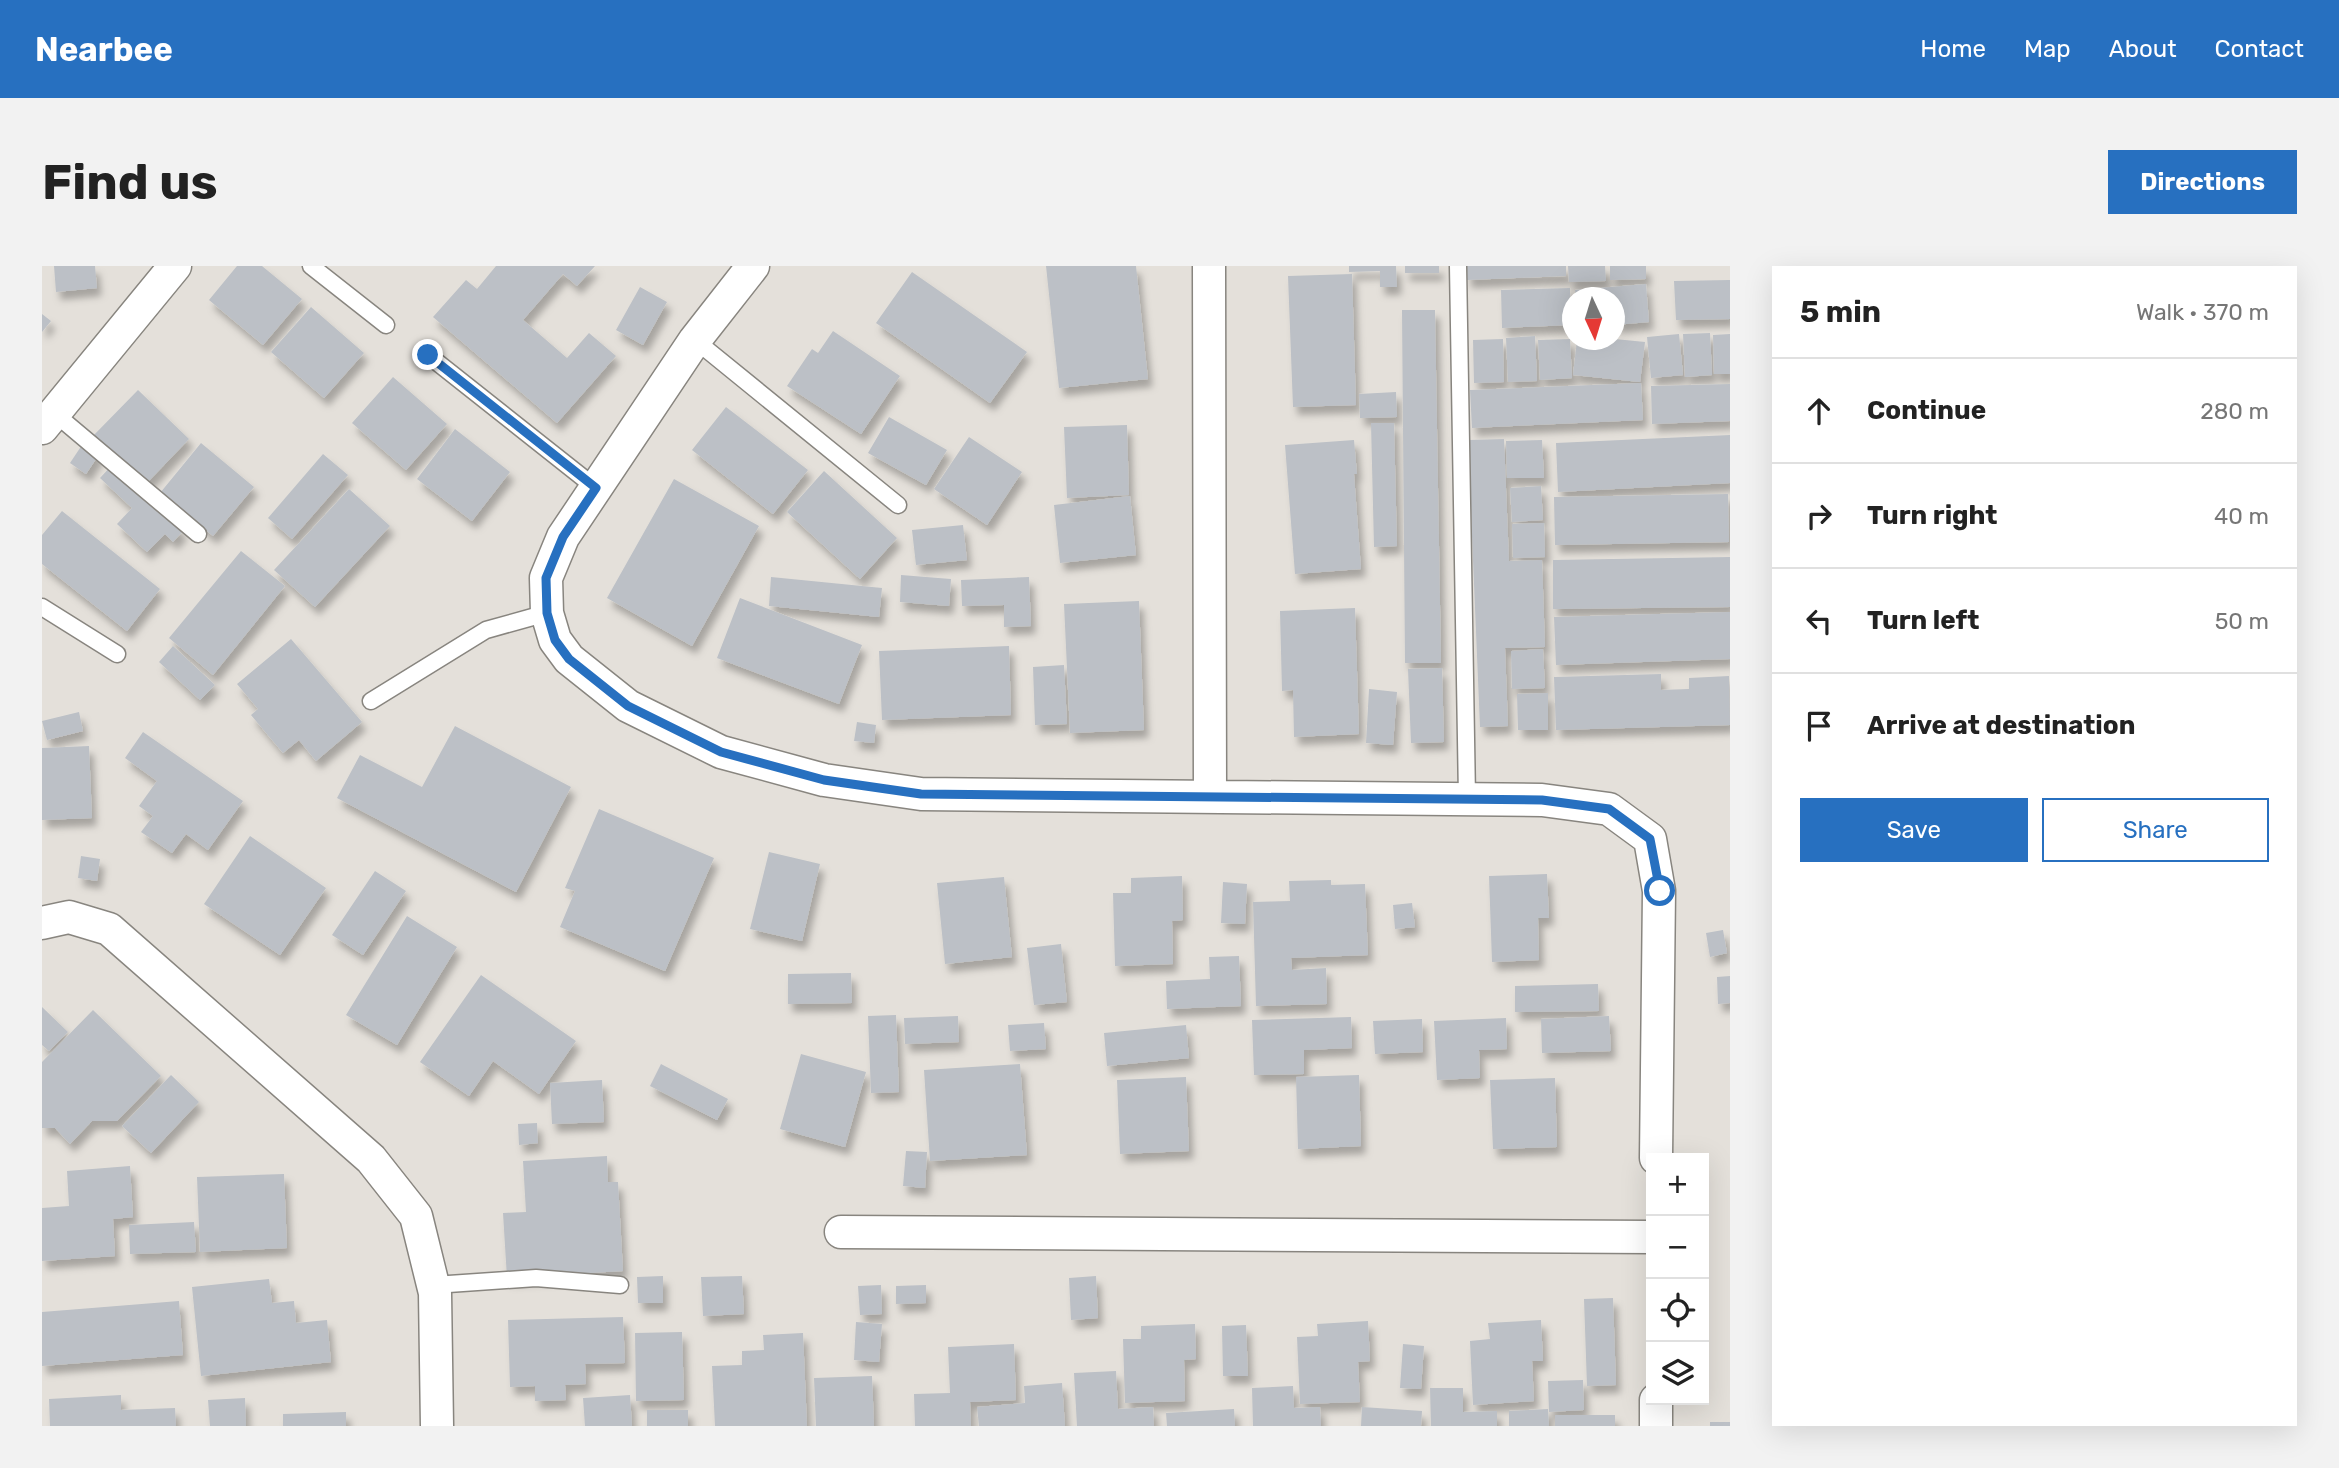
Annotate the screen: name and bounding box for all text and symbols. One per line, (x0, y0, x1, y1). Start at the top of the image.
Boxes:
text: Nearbee (35, 30, 173, 69)
text: Home (1920, 35, 1986, 63)
text: Map (2024, 35, 2071, 63)
text: About (2109, 35, 2177, 63)
text: Contact (2215, 35, 2304, 63)
button: Directions (2108, 150, 2297, 214)
text: Find us (42, 153, 218, 211)
north arrow (1562, 287, 1625, 350)
text: 5 min (1800, 294, 1881, 330)
text: Walk · 370 m (2136, 298, 2269, 326)
route end (412, 339, 443, 370)
icon: ahead (1800, 392, 1838, 430)
text: Continue (1867, 395, 1986, 426)
text: 280 m (2200, 397, 2269, 425)
icon: right (1800, 497, 1838, 535)
text: Turn right (1867, 500, 1997, 531)
text: 40 m (2214, 502, 2269, 530)
icon: left (1800, 602, 1838, 640)
text: Turn left (1867, 605, 1979, 636)
text: 50 m (2215, 607, 2269, 635)
icon: arrive (1800, 707, 1838, 745)
text: Arrive at destination (1867, 710, 2135, 741)
button: Save (1800, 798, 2028, 862)
button: Share (2042, 798, 2269, 862)
route start (1644, 875, 1675, 906)
map controls (1646, 1153, 1709, 1405)
button: + (1646, 1153, 1709, 1216)
button: − (1646, 1216, 1709, 1279)
button: locate (1646, 1279, 1709, 1342)
button: layers (1646, 1342, 1709, 1405)

